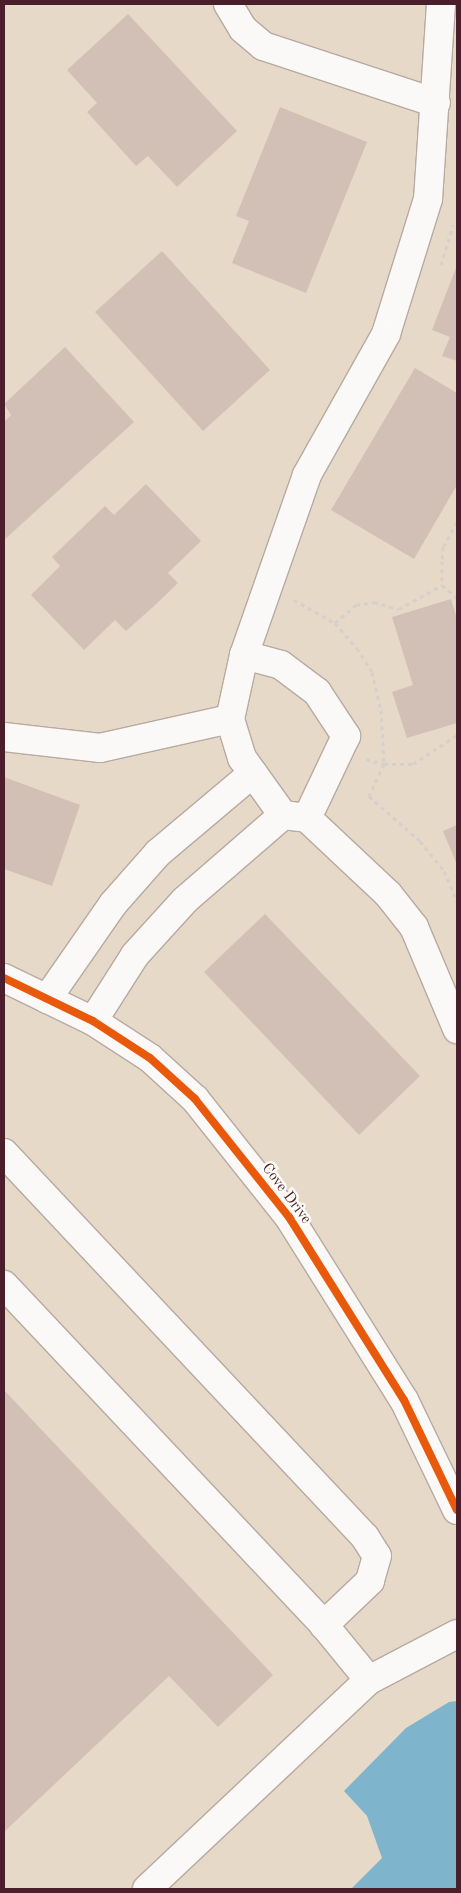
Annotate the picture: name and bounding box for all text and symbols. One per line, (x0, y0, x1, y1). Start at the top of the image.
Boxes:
street label: Cove Drive (257, 1160, 315, 1228)

